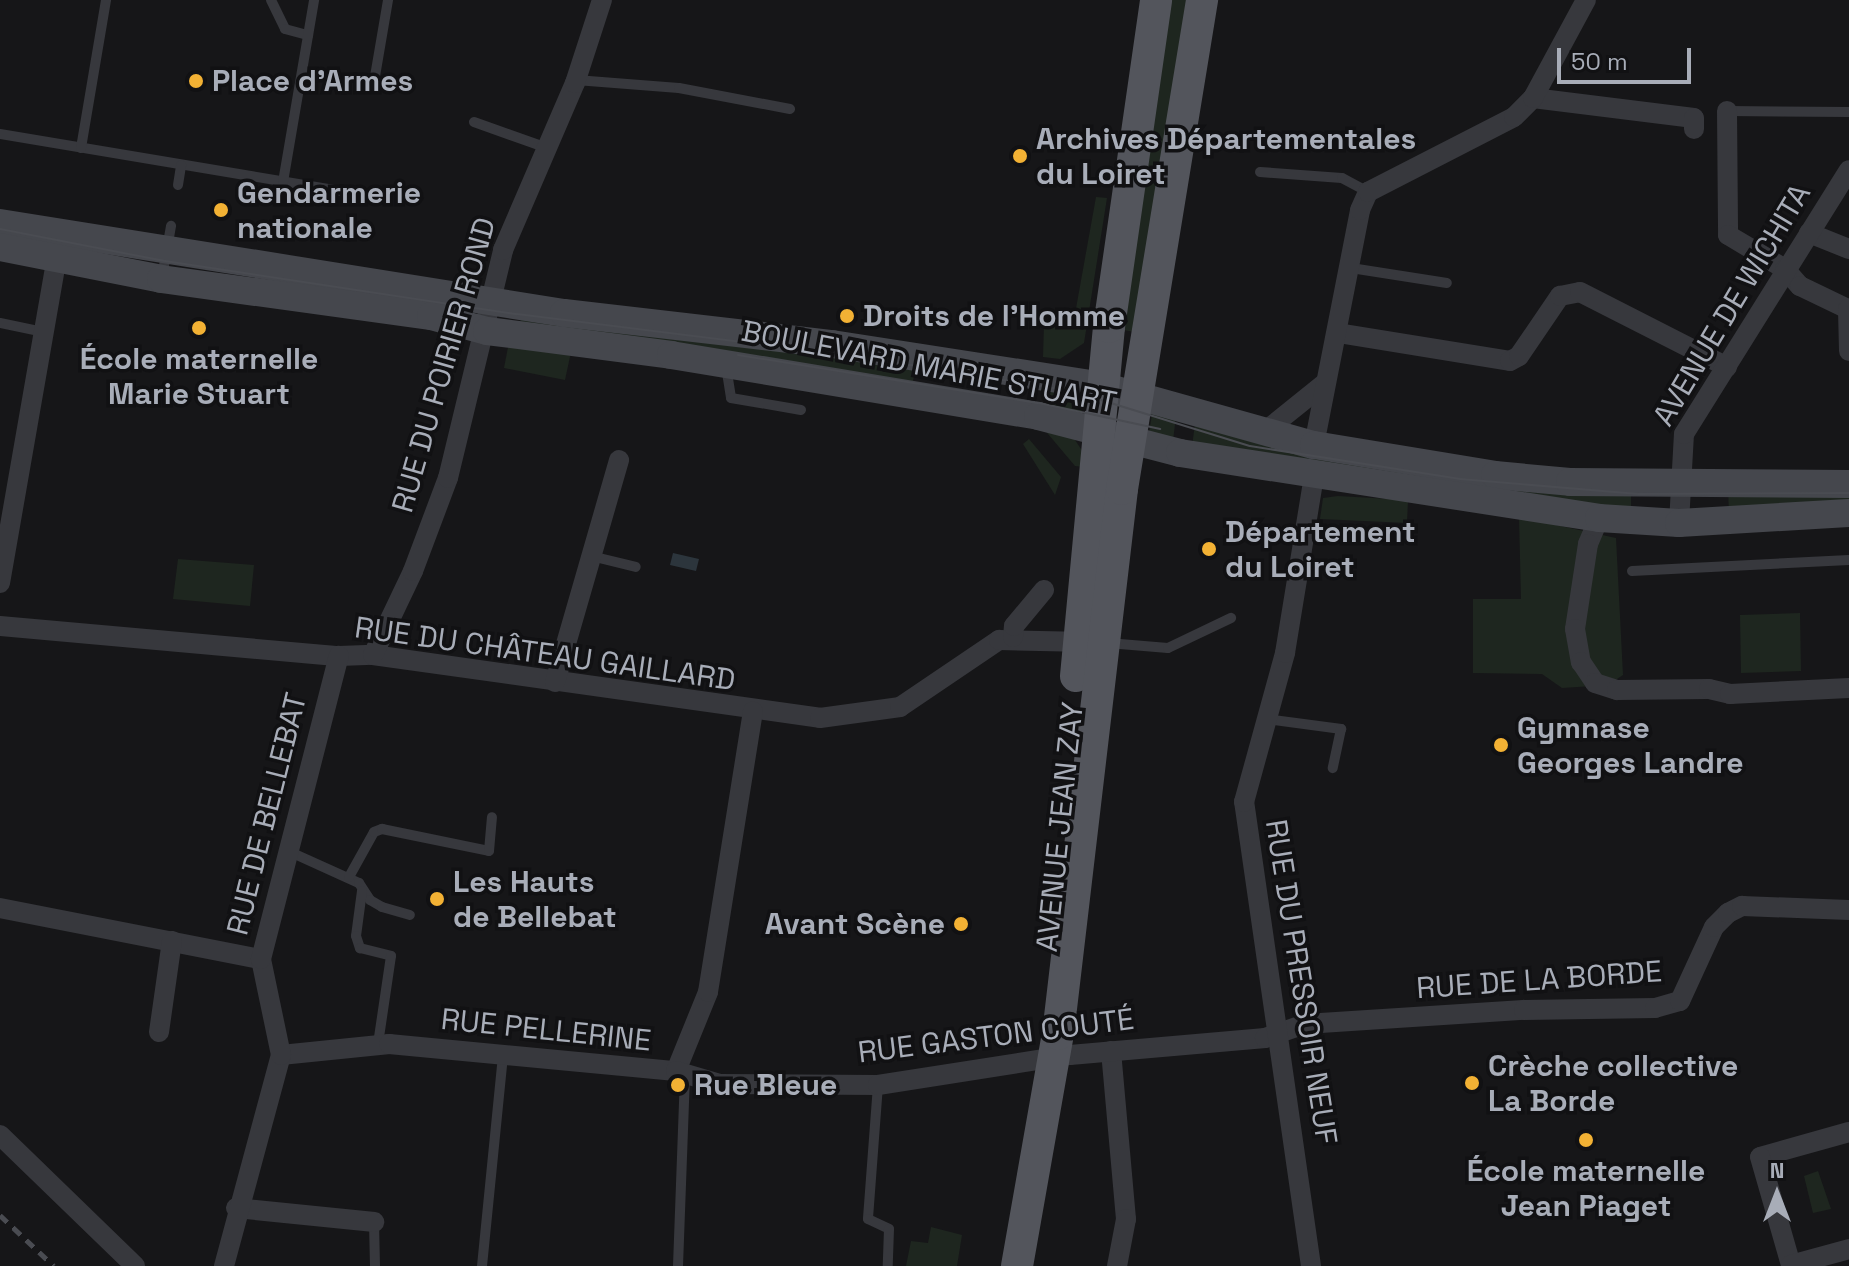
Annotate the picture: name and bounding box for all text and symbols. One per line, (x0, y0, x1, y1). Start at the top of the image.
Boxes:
scale bar (1561, 32, 1695, 82)
text: 50 m (1571, 46, 1628, 77)
place label: Place d'Armes (212, 63, 413, 99)
marker: Place d'Armes (187, 72, 205, 90)
place label: Archives Départementales du Loiret (1036, 121, 1416, 192)
marker: Archives Départementales du Loiret (1011, 147, 1029, 165)
place label: Gendarmerie nationale (237, 175, 421, 246)
street label: AVENUE DE WICHITA (1646, 177, 1818, 433)
marker: Gendarmerie nationale (212, 201, 230, 219)
street label: RUE DU POIRIER ROND (385, 213, 503, 517)
place label: Droits de l'Homme (863, 298, 1125, 334)
marker: Droits de l'Homme (838, 307, 856, 325)
street label: BOULEVARD MARIE STUART (738, 313, 1120, 421)
marker: École maternelle Marie Stuart (190, 319, 208, 337)
place label: École maternelle Marie Stuart (80, 341, 318, 412)
place label: Département du Loiret (1225, 514, 1416, 584)
marker: Département du Loiret (1200, 540, 1218, 558)
street label: RUE DU CHÂTEAU GAILLARD (352, 609, 738, 699)
street label: RUE DE BELLEBAT (219, 689, 315, 939)
street label: AVENUE JEAN ZAY (1029, 700, 1091, 954)
place label: Gymnase Georges Landre (1517, 710, 1744, 780)
marker: Gymnase Georges Landre (1492, 736, 1510, 754)
street label: RUE DU PRESSOIR NEUF (1258, 817, 1344, 1147)
place label: Les Hauts de Bellebat (453, 864, 617, 934)
marker: Les Hauts de Bellebat (428, 890, 446, 908)
place label: Avant Scène (765, 906, 945, 942)
marker: Avant Scène (952, 915, 970, 933)
street label: RUE DE LA BORDE (1415, 953, 1663, 1007)
street label: RUE PELLERINE (439, 1001, 653, 1059)
street label: RUE GASTON COUTÉ (856, 1001, 1136, 1071)
place label: Crèche collective La Borde (1488, 1048, 1738, 1118)
place label: Rue Bleue (694, 1067, 837, 1103)
marker: Crèche collective La Borde (1463, 1074, 1481, 1092)
marker: Rue Bleue (669, 1076, 687, 1094)
marker: École maternelle Jean Piaget (1577, 1131, 1595, 1149)
place label: École maternelle Jean Piaget (1467, 1153, 1705, 1224)
north arrow (1737, 1154, 1817, 1234)
text: N (1770, 1156, 1784, 1184)

